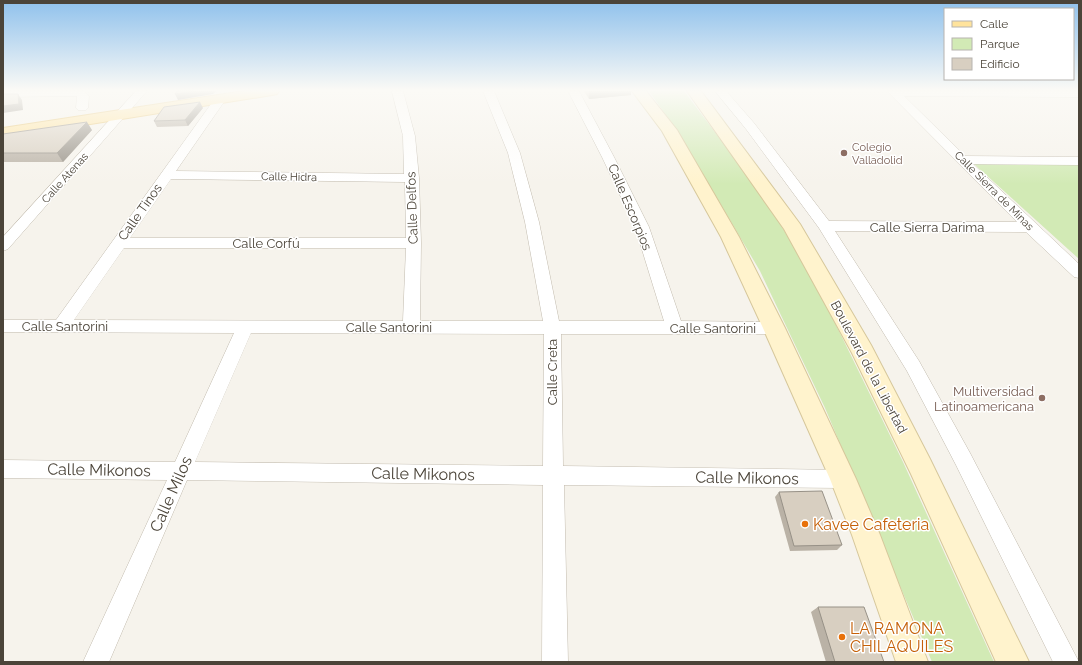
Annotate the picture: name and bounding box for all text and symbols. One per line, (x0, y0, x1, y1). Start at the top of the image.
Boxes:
legend (944, 8, 1074, 80)
text: Calle (980, 17, 1008, 31)
text: Parque (980, 37, 1020, 51)
text: Edificio (980, 57, 1020, 71)
place label: Colegio Valladolid (852, 141, 903, 167)
marker: Colegio Valladolid (839, 148, 849, 158)
street label: Calle Sierra de Minas (952, 149, 1036, 233)
street label: Calle Atenas (39, 150, 91, 206)
street label: Calle Escorpios (605, 162, 655, 252)
street label: Calle Hidra (261, 170, 317, 184)
street label: Calle Delfos (403, 171, 421, 245)
street label: Calle Tinos (115, 181, 165, 243)
street label: Calle Sierra Darima (870, 220, 984, 235)
street label: Calle Corfú (232, 236, 300, 251)
street label: Boulevard de la Libertad (828, 298, 910, 436)
street label: Calle Santorini (22, 319, 108, 334)
street label: Calle Santorini (346, 320, 432, 335)
street label: Calle Santorini (670, 321, 756, 336)
street label: Calle Creta (545, 339, 560, 405)
place label: Multiversidad Latinoamericana (934, 384, 1034, 414)
marker: Multiversidad Latinoamericana (1037, 393, 1047, 403)
street label: Calle Milos (146, 453, 196, 535)
street label: Calle Mikonos (47, 460, 151, 480)
street label: Calle Mikonos (371, 464, 475, 484)
street label: Calle Mikonos (695, 468, 799, 488)
place label: Kavee Cafeteria (813, 515, 929, 534)
marker: Kavee Cafeteria (800, 519, 810, 529)
place label: LA RAMONA CHILAQUILES (850, 619, 954, 656)
marker: LA RAMONA CHILAQUILES (837, 632, 847, 642)

